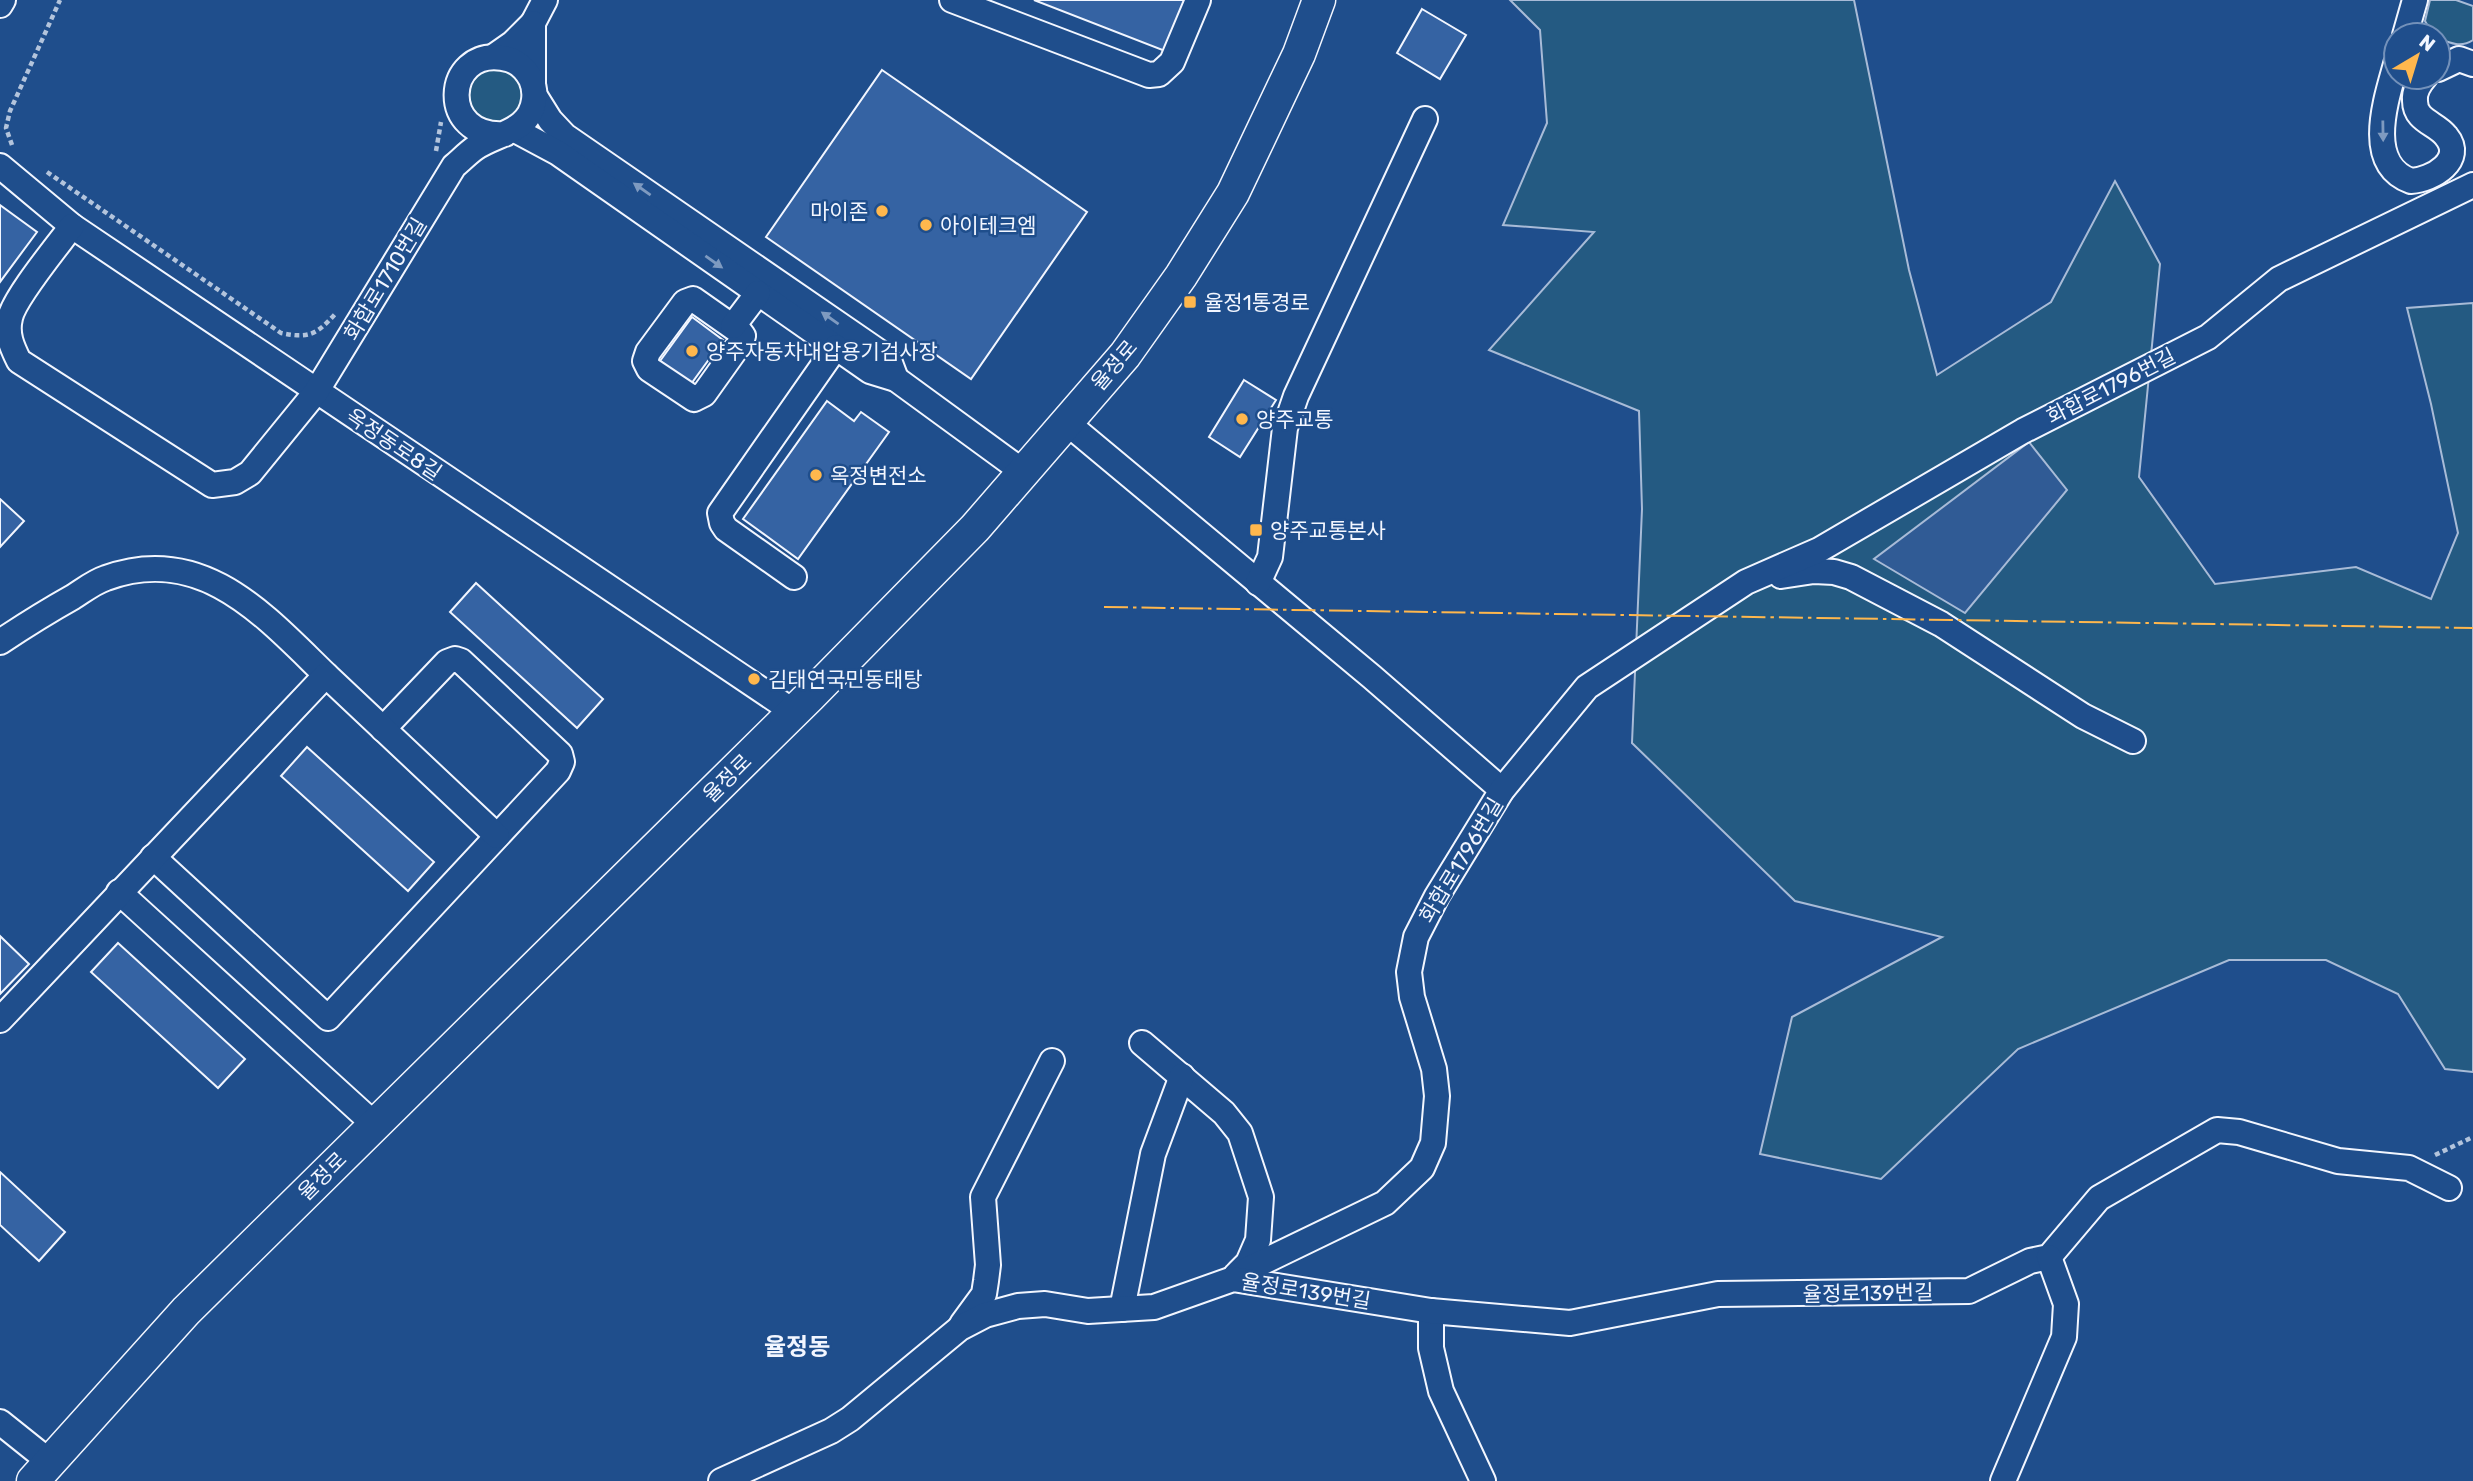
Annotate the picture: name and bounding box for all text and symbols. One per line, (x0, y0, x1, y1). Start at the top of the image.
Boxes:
north arrow (2382, 21, 2452, 91)
text: N (2415, 30, 2440, 56)
one-way arrow (2377, 120, 2389, 142)
one-way arrow (633, 182, 651, 196)
place label: 마이존 (810, 199, 868, 224)
marker: 마이존 (874, 203, 890, 219)
street label: 화합로1710번길 (339, 213, 431, 345)
place label: 아이테크엠 (940, 213, 1037, 238)
marker: 아이테크엠 (918, 217, 934, 233)
one-way arrow (705, 255, 723, 269)
place label: 율정1통경로 (1204, 290, 1310, 315)
marker: 율정1통경로 (1182, 294, 1198, 310)
one-way arrow (820, 312, 839, 325)
street label: 율정로 (1086, 335, 1142, 395)
place label: 양주자동차내압용기검사장 (706, 339, 938, 364)
marker: 양주자동차내압용기검사장 (684, 343, 700, 359)
street label: 화합로1796번길 (2042, 343, 2180, 429)
street label: 옥정동로8길 (341, 403, 447, 485)
place label: 양주교통 (1256, 407, 1333, 432)
marker: 양주교통 (1234, 411, 1250, 427)
place label: 옥정변전소 (830, 463, 927, 488)
marker: 옥정변전소 (808, 467, 824, 483)
place label: 양주교통본사 (1270, 518, 1386, 543)
marker: 양주교통본사 (1248, 522, 1264, 538)
place label: 김태연국민동태탕 (768, 667, 923, 692)
marker: 김태연국민동태탕 (746, 671, 762, 687)
street label: 율정로 (698, 749, 756, 807)
street label: 화합로1796번길 (1414, 793, 1508, 927)
street label: 율정로 (293, 1147, 351, 1205)
street label: 율정로139번길 (1240, 1268, 1372, 1314)
street label: 율정로139번길 (1802, 1279, 1934, 1307)
district label: 율정동 (764, 1333, 830, 1361)

